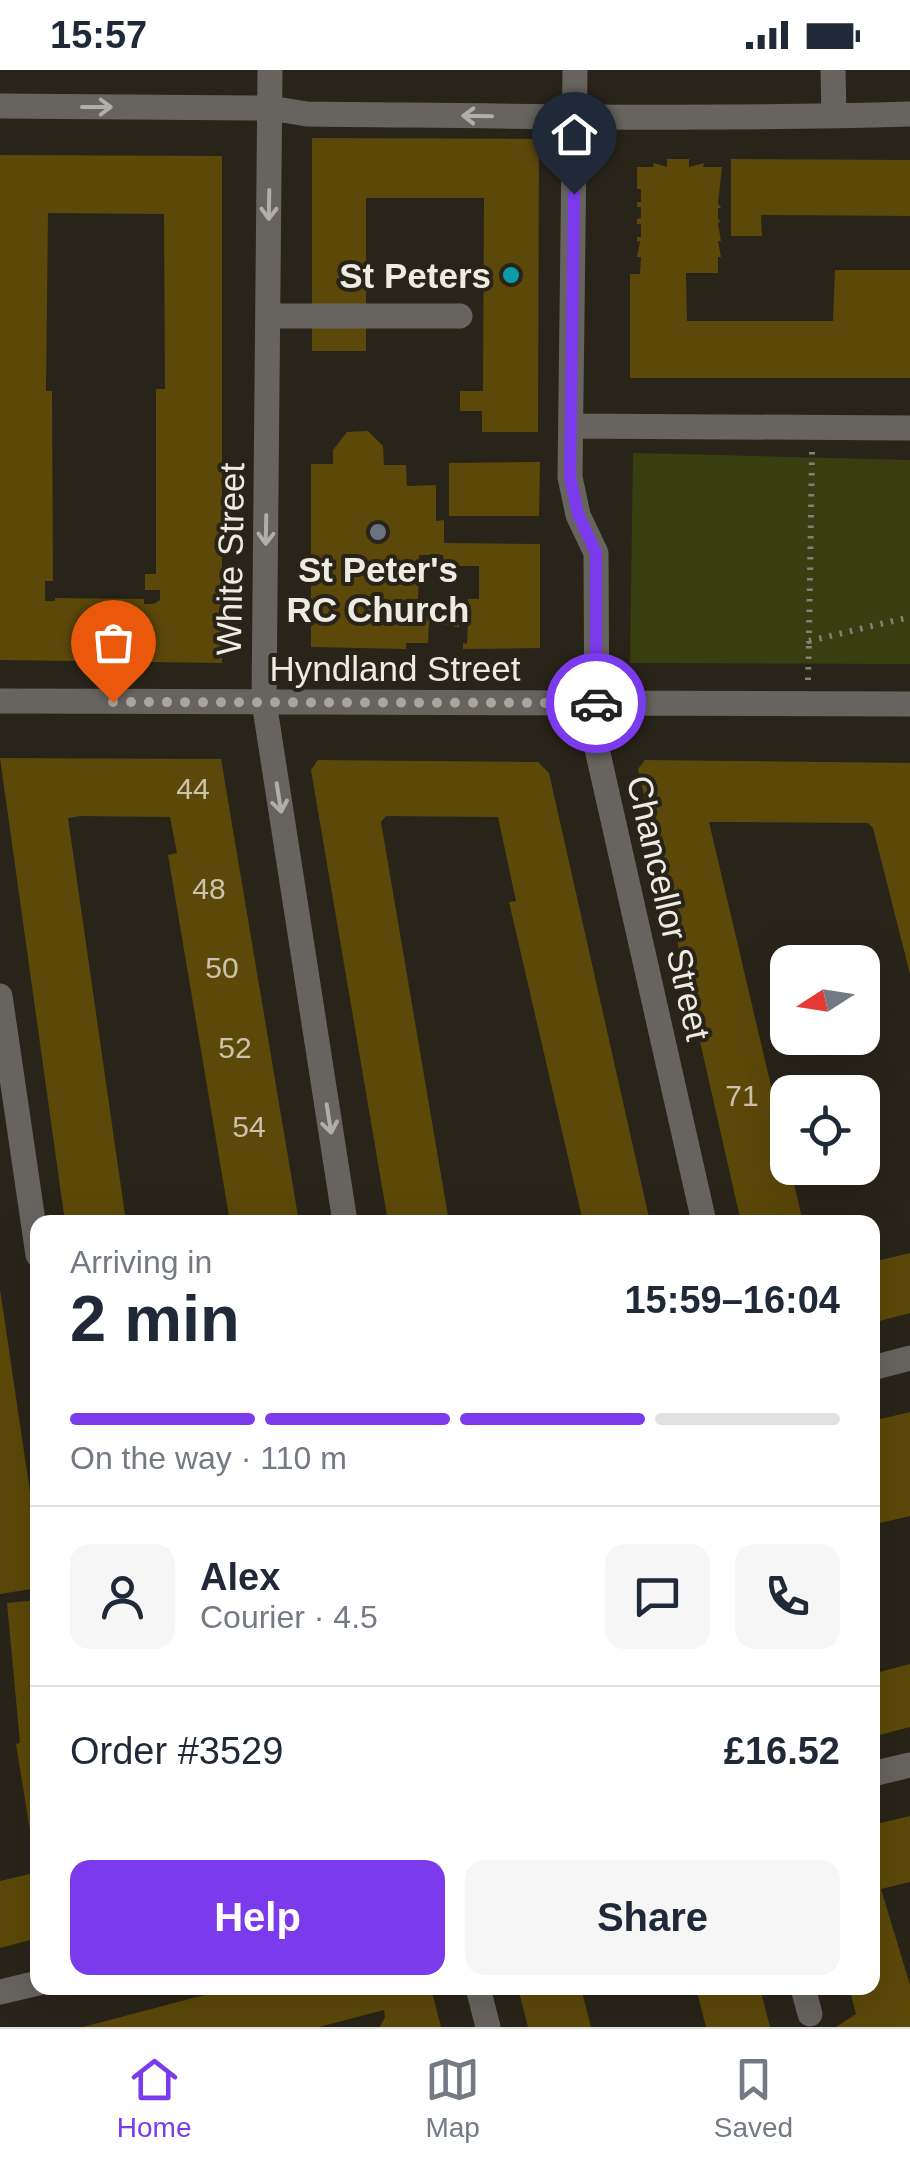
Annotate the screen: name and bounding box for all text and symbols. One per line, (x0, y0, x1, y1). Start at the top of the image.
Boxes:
text: 15:57 (50, 14, 147, 56)
pin (532, 92, 617, 195)
one-way arrow (80, 98, 113, 116)
one-way arrow (462, 106, 494, 125)
icon: home (547, 107, 602, 162)
one-way arrow (260, 188, 278, 221)
place label: St Peters (339, 256, 491, 295)
marker: St Peters (500, 264, 522, 286)
street label: White Street (209, 462, 251, 656)
one-way arrow (256, 514, 276, 546)
marker: St Peter's RC Church (367, 521, 389, 543)
place label: St Peter's RC Church (287, 550, 469, 629)
pin (71, 600, 156, 703)
icon: bag (86, 615, 141, 670)
street label: Hyndland Street (270, 649, 521, 688)
courier (546, 653, 646, 753)
icon: car (569, 676, 624, 731)
house number: 44 (176, 772, 210, 805)
street label: Chancellor Street (620, 772, 718, 1044)
one-way arrow (270, 781, 289, 814)
house number: 48 (192, 872, 226, 905)
north arrow (770, 945, 880, 1055)
map controls (770, 945, 880, 1185)
house number: 50 (205, 951, 239, 984)
house number: 52 (218, 1031, 252, 1064)
button: locate (770, 1075, 880, 1185)
house number: 71 (725, 1079, 759, 1112)
one-way arrow (321, 1103, 339, 1135)
house number: 54 (232, 1110, 266, 1143)
text: Arriving in (70, 1244, 212, 1280)
text: 15:59–16:04 (624, 1279, 840, 1321)
text: 2 min (70, 1282, 240, 1355)
text: On the way · 110 m (70, 1440, 347, 1476)
button: person (70, 1544, 175, 1649)
button: chat (605, 1544, 710, 1649)
button: phone (735, 1544, 840, 1649)
text: Alex (200, 1556, 280, 1598)
text: Courier · 4.5 (200, 1599, 378, 1635)
text: Order #3529 (70, 1730, 283, 1772)
text: £16.52 (724, 1730, 840, 1772)
button: Help (70, 1860, 445, 1975)
button: Share (465, 1860, 840, 1975)
tab: Home (117, 2052, 192, 2144)
tab: Map (425, 2052, 480, 2144)
tab: Saved (714, 2052, 793, 2144)

